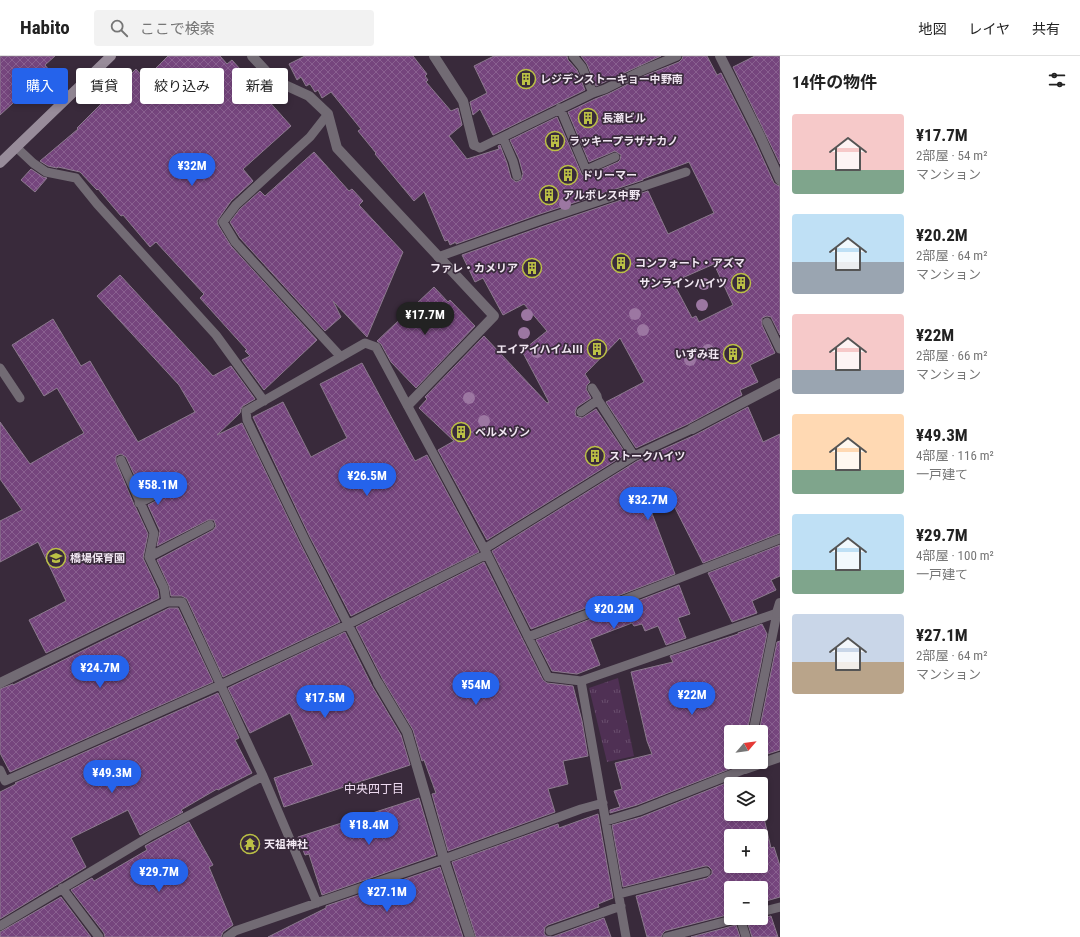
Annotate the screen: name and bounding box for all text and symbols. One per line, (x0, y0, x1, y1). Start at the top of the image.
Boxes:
search box (94, 10, 374, 46)
text: Habito (20, 16, 70, 39)
icon: search (108, 17, 130, 39)
text: ここで検索 (140, 20, 215, 38)
text: 地図 (918, 21, 946, 37)
text: レイヤ (968, 21, 1010, 37)
text: 共有 (1032, 21, 1060, 37)
chip: 購入 (12, 68, 68, 104)
chip: 賃貸 (76, 68, 132, 104)
chip: 絞り込み (140, 68, 224, 104)
chip: 新着 (232, 68, 288, 104)
building icon: レジデンストーキョー中野南 (515, 68, 537, 90)
icon: filters (1046, 69, 1068, 91)
text: 14件の物件 (792, 72, 877, 92)
place label: レジデンストーキョー中野南 (540, 73, 683, 86)
building icon: 長瀬ビル (577, 107, 599, 129)
place label: 長瀬ビル (602, 112, 646, 125)
text: ¥17.7M (916, 125, 968, 145)
building icon: ラッキープラザナカノ (544, 130, 566, 152)
icon: home (824, 130, 872, 178)
place label: ラッキープラザナカノ (569, 135, 678, 148)
text: 2部屋 · 54 m² (916, 148, 987, 163)
pin: ¥32M (168, 153, 216, 187)
text: ¥32M (177, 158, 207, 173)
building icon: ドリーマー (557, 164, 579, 186)
text: マンション (916, 167, 981, 182)
place label: ドリーマー (582, 169, 637, 182)
building icon: アルボレス中野 (538, 184, 560, 206)
place label: アルボレス中野 (563, 189, 641, 202)
text: ¥20.2M (916, 225, 968, 245)
icon: home (824, 230, 872, 278)
text: 2部屋 · 64 m² (916, 248, 987, 263)
building icon: コンフォート・アズマ (610, 252, 632, 274)
building icon: ファレ・カメリア (521, 257, 543, 279)
place label: コンフォート・アズマ (635, 257, 745, 270)
place label: ファレ・カメリア (430, 262, 518, 275)
text: マンション (916, 267, 981, 282)
building icon: サンラインハイツ (730, 272, 752, 294)
place label: サンラインハイツ (639, 277, 727, 290)
pin: ¥17.7M (392, 302, 458, 336)
text: ¥17.7M (405, 307, 445, 322)
text: ¥22M (916, 325, 954, 345)
icon: home (824, 330, 872, 378)
building icon: エイアイハイムⅢ (586, 338, 608, 360)
place label: エイアイハイムⅢ (496, 343, 583, 356)
building icon: いずみ荘 (722, 343, 744, 365)
place label: いずみ荘 (675, 348, 719, 361)
text: 2部屋 · 66 m² (916, 348, 987, 363)
text: マンション (916, 367, 981, 382)
building icon: ベルメゾン (450, 421, 472, 443)
text: ¥49.3M (916, 425, 968, 445)
place label: ベルメゾン (475, 426, 530, 439)
icon: home (824, 430, 872, 478)
building icon: ストークハイツ (584, 445, 606, 467)
text: 4部屋 · 116 m² (916, 448, 994, 463)
place label: ストークハイツ (609, 450, 685, 463)
pin: ¥26.5M (334, 463, 400, 497)
text: 一戸建て (916, 467, 968, 482)
text: ¥26.5M (347, 468, 387, 483)
pin: ¥58.1M (125, 472, 191, 506)
text: ¥58.1M (138, 477, 178, 492)
pin: ¥32.7M (615, 487, 681, 521)
text: ¥32.7M (628, 492, 668, 507)
text: ¥29.7M (916, 525, 968, 545)
icon: home (824, 530, 872, 578)
school or university icon: 橋場保育園 (45, 547, 67, 569)
text: 4部屋 · 100 m² (916, 548, 994, 563)
place label: 橋場保育園 (70, 552, 125, 565)
text: 一戸建て (916, 567, 968, 582)
pin: ¥20.2M (581, 596, 647, 630)
text: ¥20.2M (594, 601, 634, 616)
text: ¥27.1M (916, 625, 968, 645)
icon: home (824, 630, 872, 678)
text: 2部屋 · 64 m² (916, 648, 987, 663)
pin: ¥24.7M (67, 655, 133, 689)
text: ¥24.7M (80, 660, 120, 675)
text: マンション (916, 667, 981, 682)
pin: ¥54M (452, 672, 500, 706)
text: ¥54M (461, 677, 491, 692)
pin: ¥22M (668, 682, 716, 716)
pin: ¥17.5M (292, 685, 358, 719)
text: ¥22M (677, 687, 707, 702)
text: ¥17.5M (305, 690, 345, 705)
north arrow (724, 725, 768, 769)
map controls (724, 725, 768, 925)
pin: ¥49.3M (79, 760, 145, 794)
text: ¥49.3M (92, 765, 132, 780)
button: layers (724, 777, 768, 821)
district label: 中央四丁目 (344, 782, 404, 796)
pin: ¥18.4M (336, 812, 402, 846)
text: ¥18.4M (349, 817, 389, 832)
button: + (724, 829, 768, 873)
temple icon: 天祖神社 (239, 833, 261, 855)
place label: 天祖神社 (264, 838, 308, 851)
pin: ¥29.7M (126, 859, 192, 893)
text: ¥29.7M (139, 864, 179, 879)
pin: ¥27.1M (354, 879, 420, 913)
button: − (724, 881, 768, 925)
text: ¥27.1M (367, 884, 407, 899)

